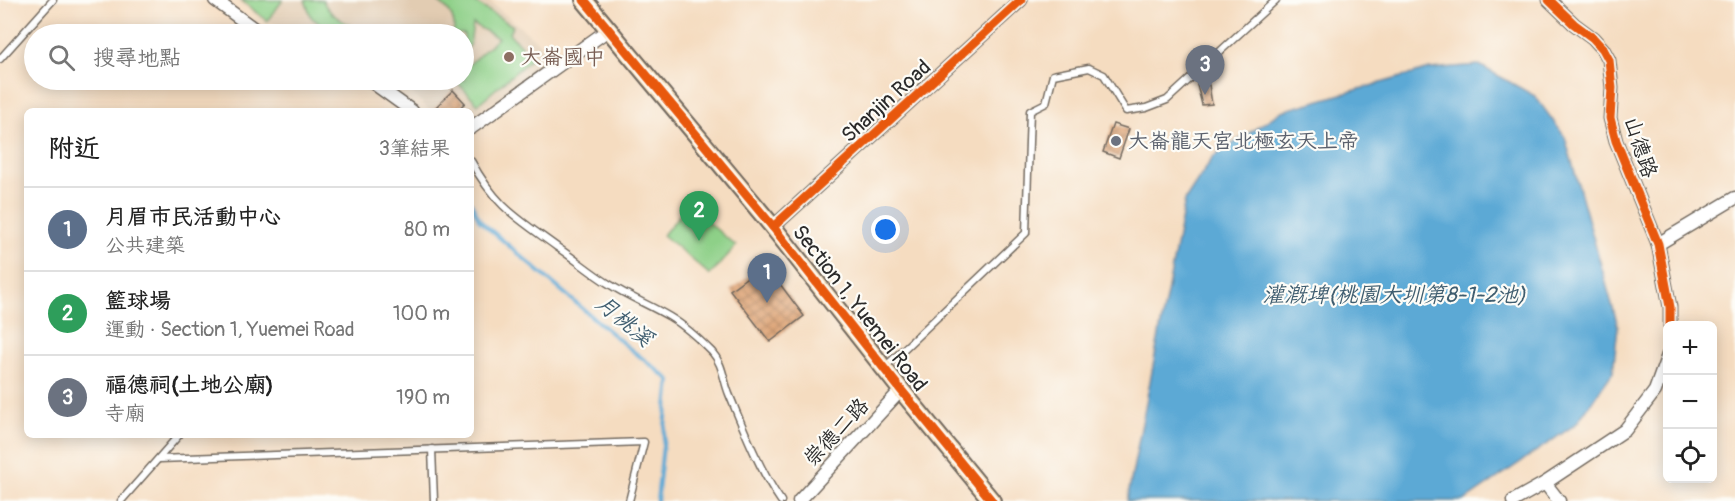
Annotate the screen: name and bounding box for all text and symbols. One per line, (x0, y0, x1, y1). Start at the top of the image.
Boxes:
search box (24, 24, 474, 90)
icon: search (45, 41, 78, 74)
text: 搜尋地點 (93, 44, 181, 72)
place label: 大崙國中 (521, 44, 605, 71)
pin: 3 (1186, 46, 1224, 95)
marker: 大崙國中 (502, 50, 516, 64)
street label: Shanjin Road (836, 54, 937, 149)
street label: 山德路 (1618, 113, 1663, 181)
place label: 大崙龍天宮北極玄天上帝 (1128, 128, 1359, 155)
text: 附近 (48, 133, 100, 165)
marker: 大崙龍天宮北極玄天上帝 (1109, 134, 1123, 148)
text: 3筆結果 (379, 136, 450, 161)
pin: 2 (680, 192, 718, 241)
text: 月眉市民活動中心 (105, 203, 281, 231)
your location (871, 215, 900, 244)
text: 1 (64, 217, 71, 242)
text: 80 m (404, 217, 450, 242)
street label: Section 1, Yuemei Road (786, 220, 933, 397)
text: 公共建築 (105, 233, 185, 258)
pin: 1 (748, 254, 786, 303)
water label: 灌溉埤(桃園大圳第8-1-2池) (1262, 281, 1526, 309)
text: 籃球場 (105, 287, 171, 315)
water label: 月桃溪 (590, 289, 659, 353)
text: 2 (62, 301, 73, 326)
text: 100 m (393, 301, 450, 326)
text: 運動 · Section 1, Yuemei Road (105, 317, 355, 342)
map controls (1663, 321, 1717, 483)
button: + (1663, 321, 1717, 375)
text: 福德祠(土地公廟) (105, 371, 274, 399)
button: − (1663, 375, 1717, 429)
text: 3 (62, 385, 73, 410)
text: 190 m (396, 385, 450, 410)
street label: 崇德二路 (798, 392, 875, 472)
text: 寺廟 (105, 401, 145, 426)
button: locate (1663, 429, 1717, 483)

